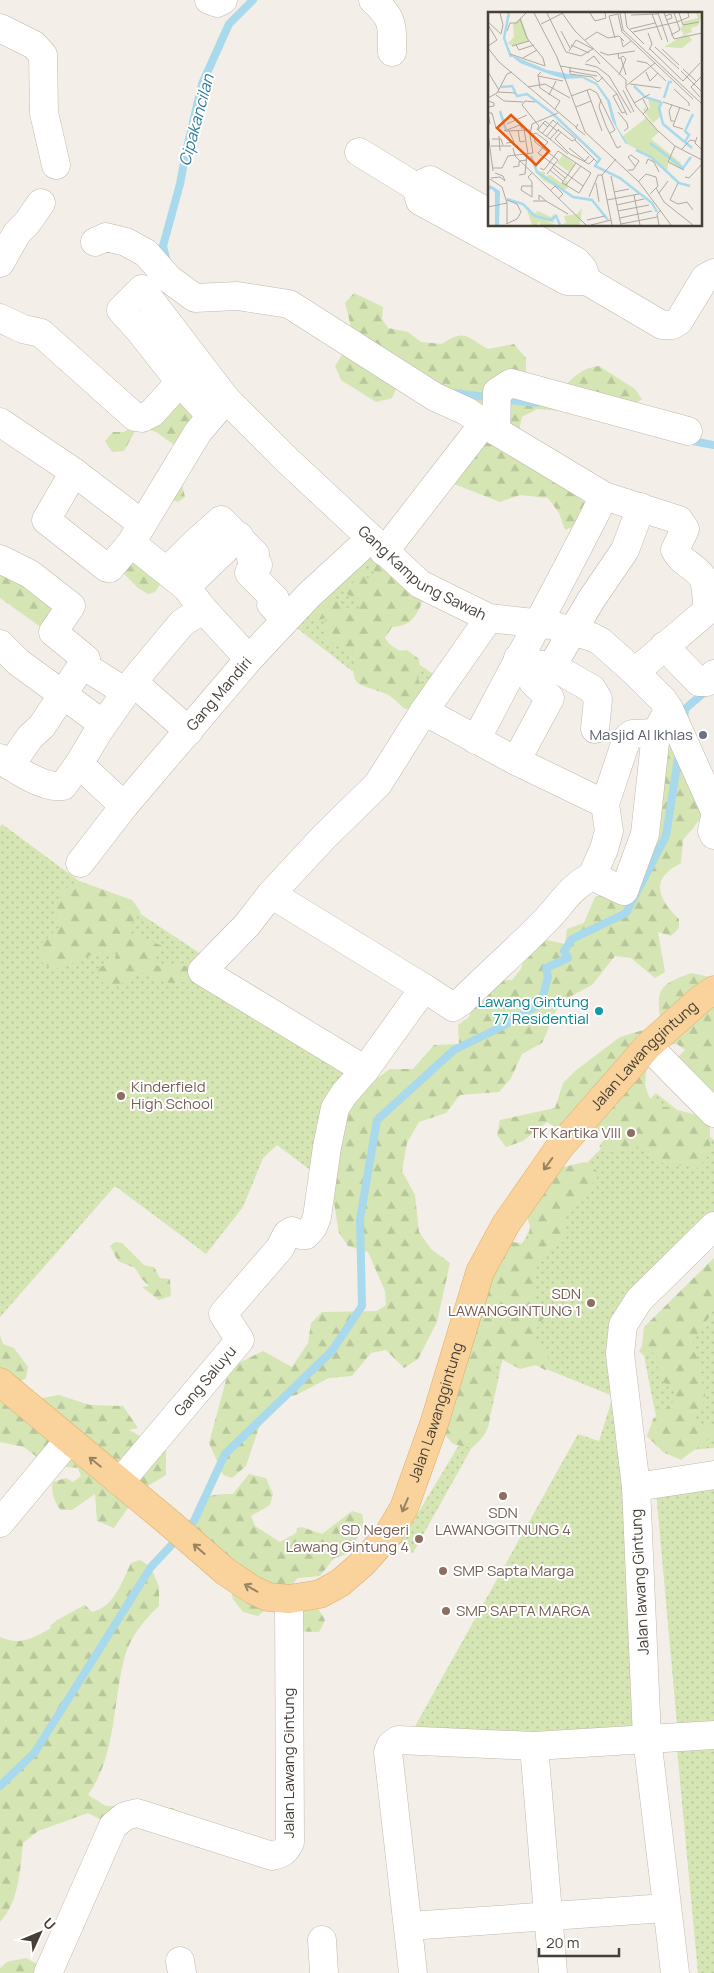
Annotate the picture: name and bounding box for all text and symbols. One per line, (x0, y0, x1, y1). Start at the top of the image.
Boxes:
inset map (488, 12, 702, 226)
water label: Cipakancilan (173, 71, 219, 168)
street label: Gang Kampung Sawah (354, 520, 490, 625)
street label: Gang Mandiri (181, 652, 256, 735)
place label: Masjid Al Ikhlas (589, 724, 693, 745)
marker: Masjid Al Ikhlas (697, 729, 709, 741)
place label: Lawang Gintung 77 Residential (477, 991, 589, 1029)
street label: Jalan Lawanggintung (585, 996, 702, 1115)
marker: Lawang Gintung 77 Residential (593, 1005, 605, 1017)
place label: Kinderfield High School (131, 1076, 213, 1114)
marker: Kinderfield High School (115, 1090, 127, 1102)
place label: TK Kartika VIII (530, 1122, 621, 1143)
marker: TK Kartika VIII (625, 1127, 637, 1139)
one-way arrow (543, 1157, 553, 1171)
place label: SDN LAWANGGINTUNG 1 (448, 1283, 581, 1321)
marker: SDN LAWANGGINTUNG 1 (585, 1297, 597, 1309)
street label: Jalan Lawanggintung (403, 1340, 468, 1485)
street label: Gang Saluyu (169, 1341, 241, 1421)
one-way arrow (88, 1456, 101, 1467)
marker: SDN LAWANGGITNUNG 4 (497, 1490, 509, 1502)
one-way arrow (399, 1497, 409, 1512)
place label: SDN LAWANGGITNUNG 4 (435, 1502, 571, 1540)
street label: Jalan lawang Gintung (625, 1508, 654, 1656)
place label: SD Negeri Lawang Gintung 4 (286, 1519, 409, 1557)
marker: SD Negeri Lawang Gintung 4 (413, 1533, 425, 1545)
one-way arrow (193, 1543, 206, 1555)
place label: SMP Sapta Marga (453, 1560, 574, 1581)
marker: SMP Sapta Marga (437, 1565, 449, 1577)
one-way arrow (243, 1583, 258, 1593)
place label: SMP SAPTA MARGA (456, 1600, 591, 1621)
marker: SMP SAPTA MARGA (440, 1605, 452, 1617)
street label: Jalan Lawang Gintung (278, 1688, 299, 1838)
north arrow (15, 1908, 65, 1958)
text: U (39, 1913, 60, 1934)
scale bar (539, 1926, 619, 1958)
text: 20 m (546, 1932, 579, 1953)

